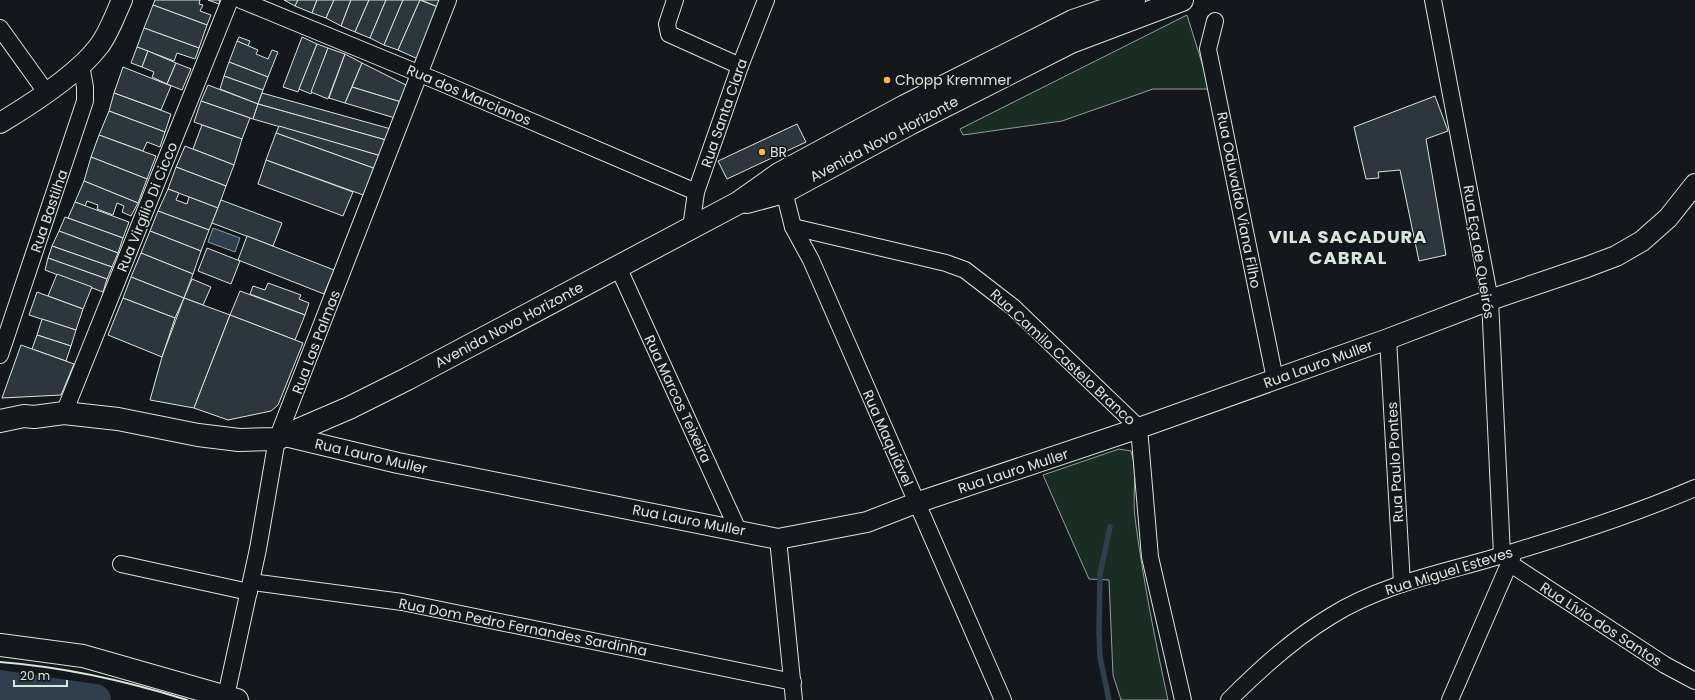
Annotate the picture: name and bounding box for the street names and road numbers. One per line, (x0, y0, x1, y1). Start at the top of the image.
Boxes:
street label: Rua Santa Clara (696, 56, 752, 170)
street label: Rua dos Marcianos (404, 60, 534, 130)
street label: Avenida Novo Horizonte (806, 91, 962, 187)
street label: Rua Oduvaldo Viana Filho (1212, 110, 1266, 290)
street label: Rua Virgílio Di Cicco (112, 139, 182, 275)
street label: Rua Bastilha (25, 167, 73, 255)
street label: Rua Eça de Queirós (1459, 184, 1499, 320)
street label: Avenida Novo Horizonte (431, 277, 587, 373)
street label: Rua Camilo Castelo Branco (986, 284, 1140, 430)
street label: Rua Las Palmas (287, 287, 345, 397)
street label: Rua Marcos Teixeira (640, 332, 716, 466)
street label: Rua Lauro Muller (1261, 335, 1375, 393)
street label: Rua Maquiável (858, 387, 918, 489)
street label: Rua Paulo Pontes (1382, 401, 1408, 523)
street label: Rua Lauro Muller (313, 433, 429, 479)
street label: Rua Lauro Muller (955, 444, 1071, 498)
street label: Rua Lauro Muller (631, 499, 747, 541)
street label: Rua Miguel Esteves (1383, 542, 1515, 600)
street label: Rua Lívio dos Santos (1536, 577, 1666, 671)
street label: Rua Dom Pedro Fernandes Sardinha (397, 593, 649, 661)

